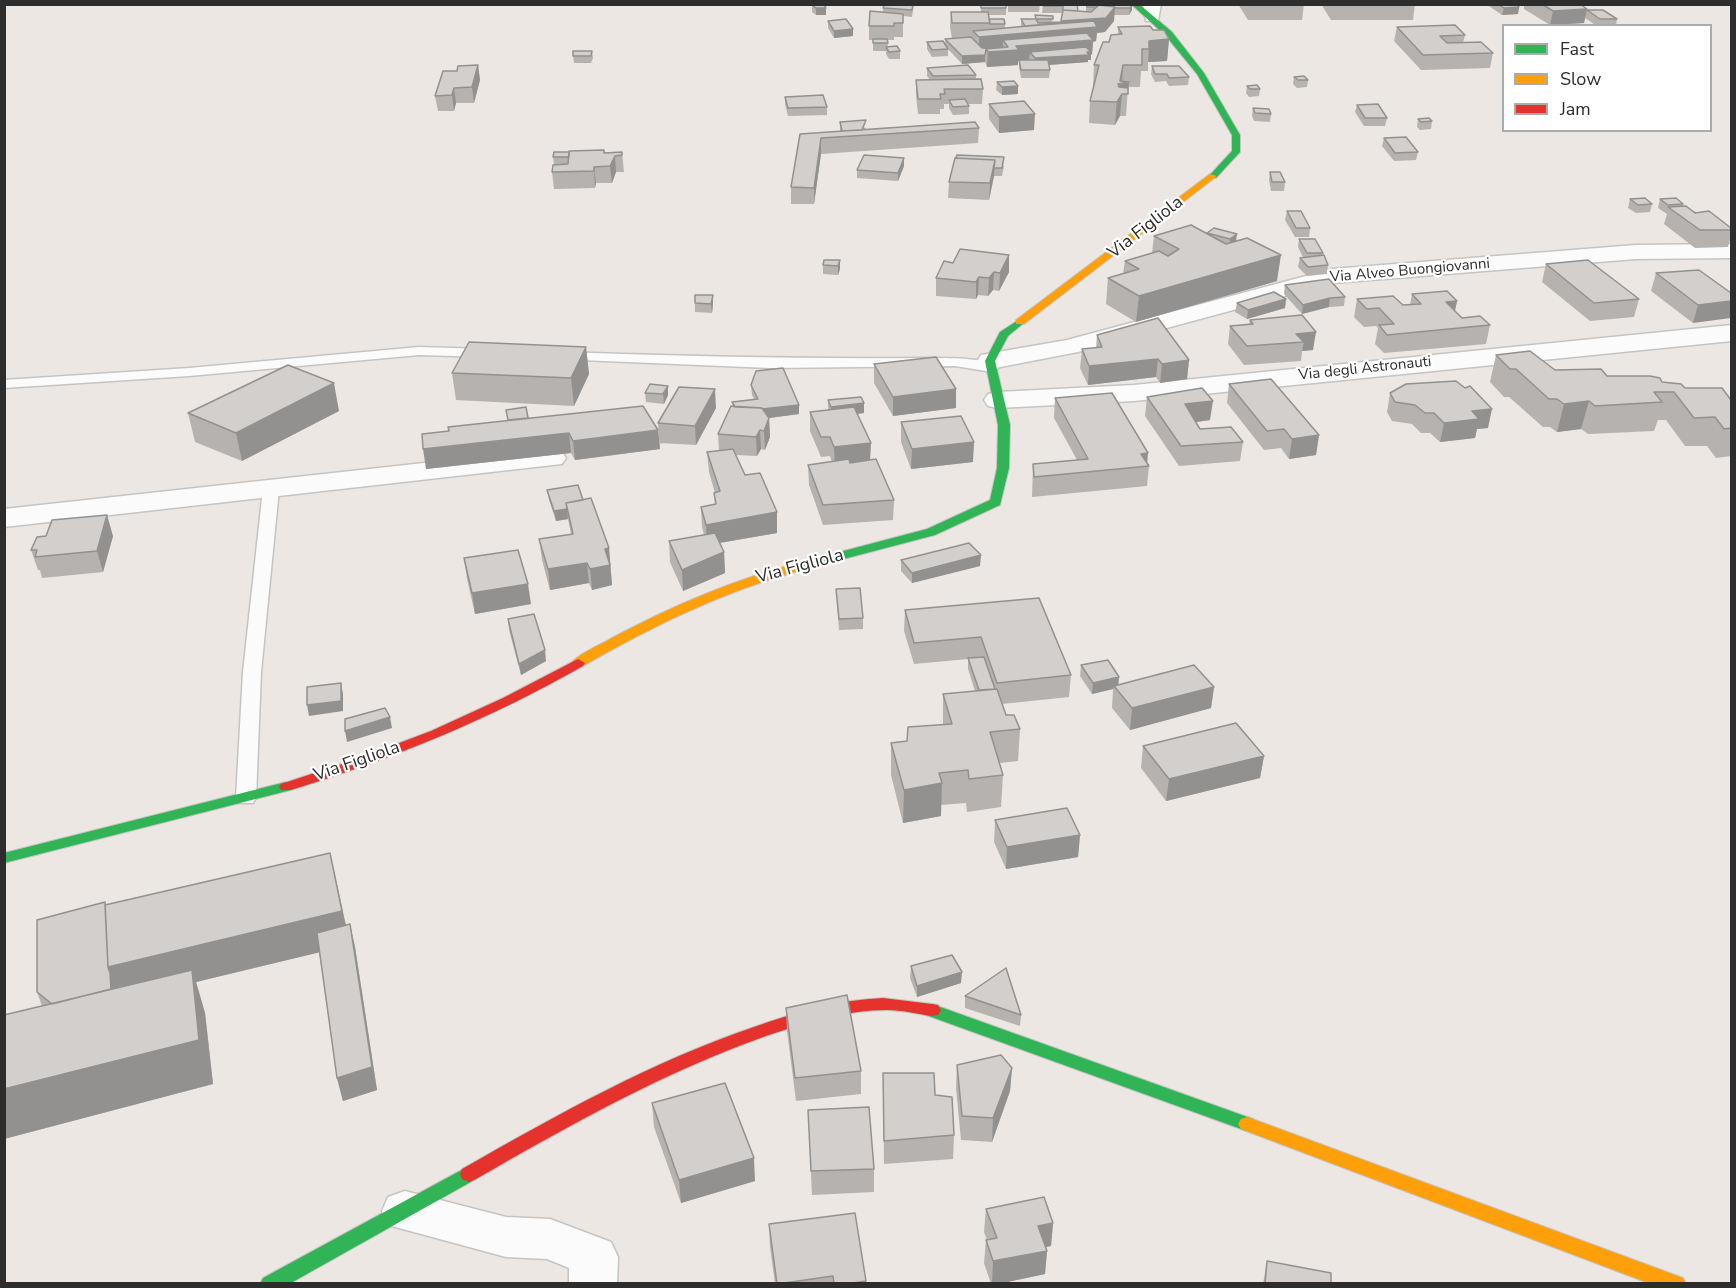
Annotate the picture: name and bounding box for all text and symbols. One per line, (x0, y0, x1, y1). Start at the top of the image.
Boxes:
legend (1502, 24, 1712, 132)
text: Fast (1560, 37, 1594, 61)
text: Slow (1560, 67, 1601, 91)
text: Jam (1560, 97, 1591, 121)
street label: Via Figliola (1104, 192, 1188, 264)
street label: Via Alveo Buongiovanni (1329, 255, 1491, 287)
street label: Via degli Astronauti (1298, 353, 1432, 385)
street label: Via Figliola (754, 545, 846, 589)
street label: Via Figliola (311, 737, 403, 787)

